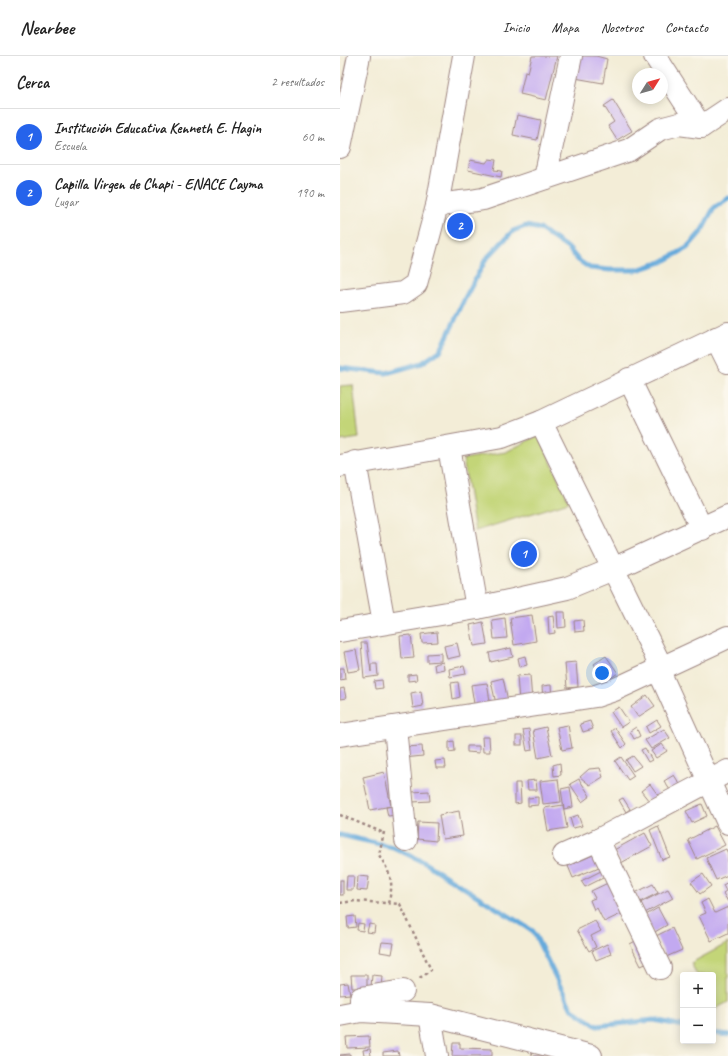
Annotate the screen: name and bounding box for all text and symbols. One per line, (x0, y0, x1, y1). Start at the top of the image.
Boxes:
text: Nearbee (20, 16, 74, 40)
text: Inicio (503, 19, 530, 36)
text: Mapa (552, 19, 579, 36)
text: Nosotros (601, 19, 643, 36)
text: Contacto (665, 19, 708, 36)
north arrow (632, 68, 668, 104)
text: Cerca (16, 72, 49, 93)
text: 2 resultados (271, 74, 324, 90)
text: Institución Educativa Kenneth E. Hagin (54, 119, 261, 138)
text: 1 (26, 129, 32, 145)
text: 60 m (302, 129, 324, 145)
text: Escuela (54, 138, 86, 154)
text: Capilla Virgen de Chapi - ENACE Cayma (54, 175, 263, 194)
text: 2 (26, 185, 32, 201)
text: 190 m (296, 185, 324, 201)
text: Lugar (54, 194, 78, 210)
pin: 2 (447, 211, 473, 241)
pin: 1 (511, 539, 537, 569)
your location (592, 663, 612, 683)
map controls (680, 972, 716, 1044)
button: + (680, 972, 716, 1008)
button: − (680, 1008, 716, 1044)

